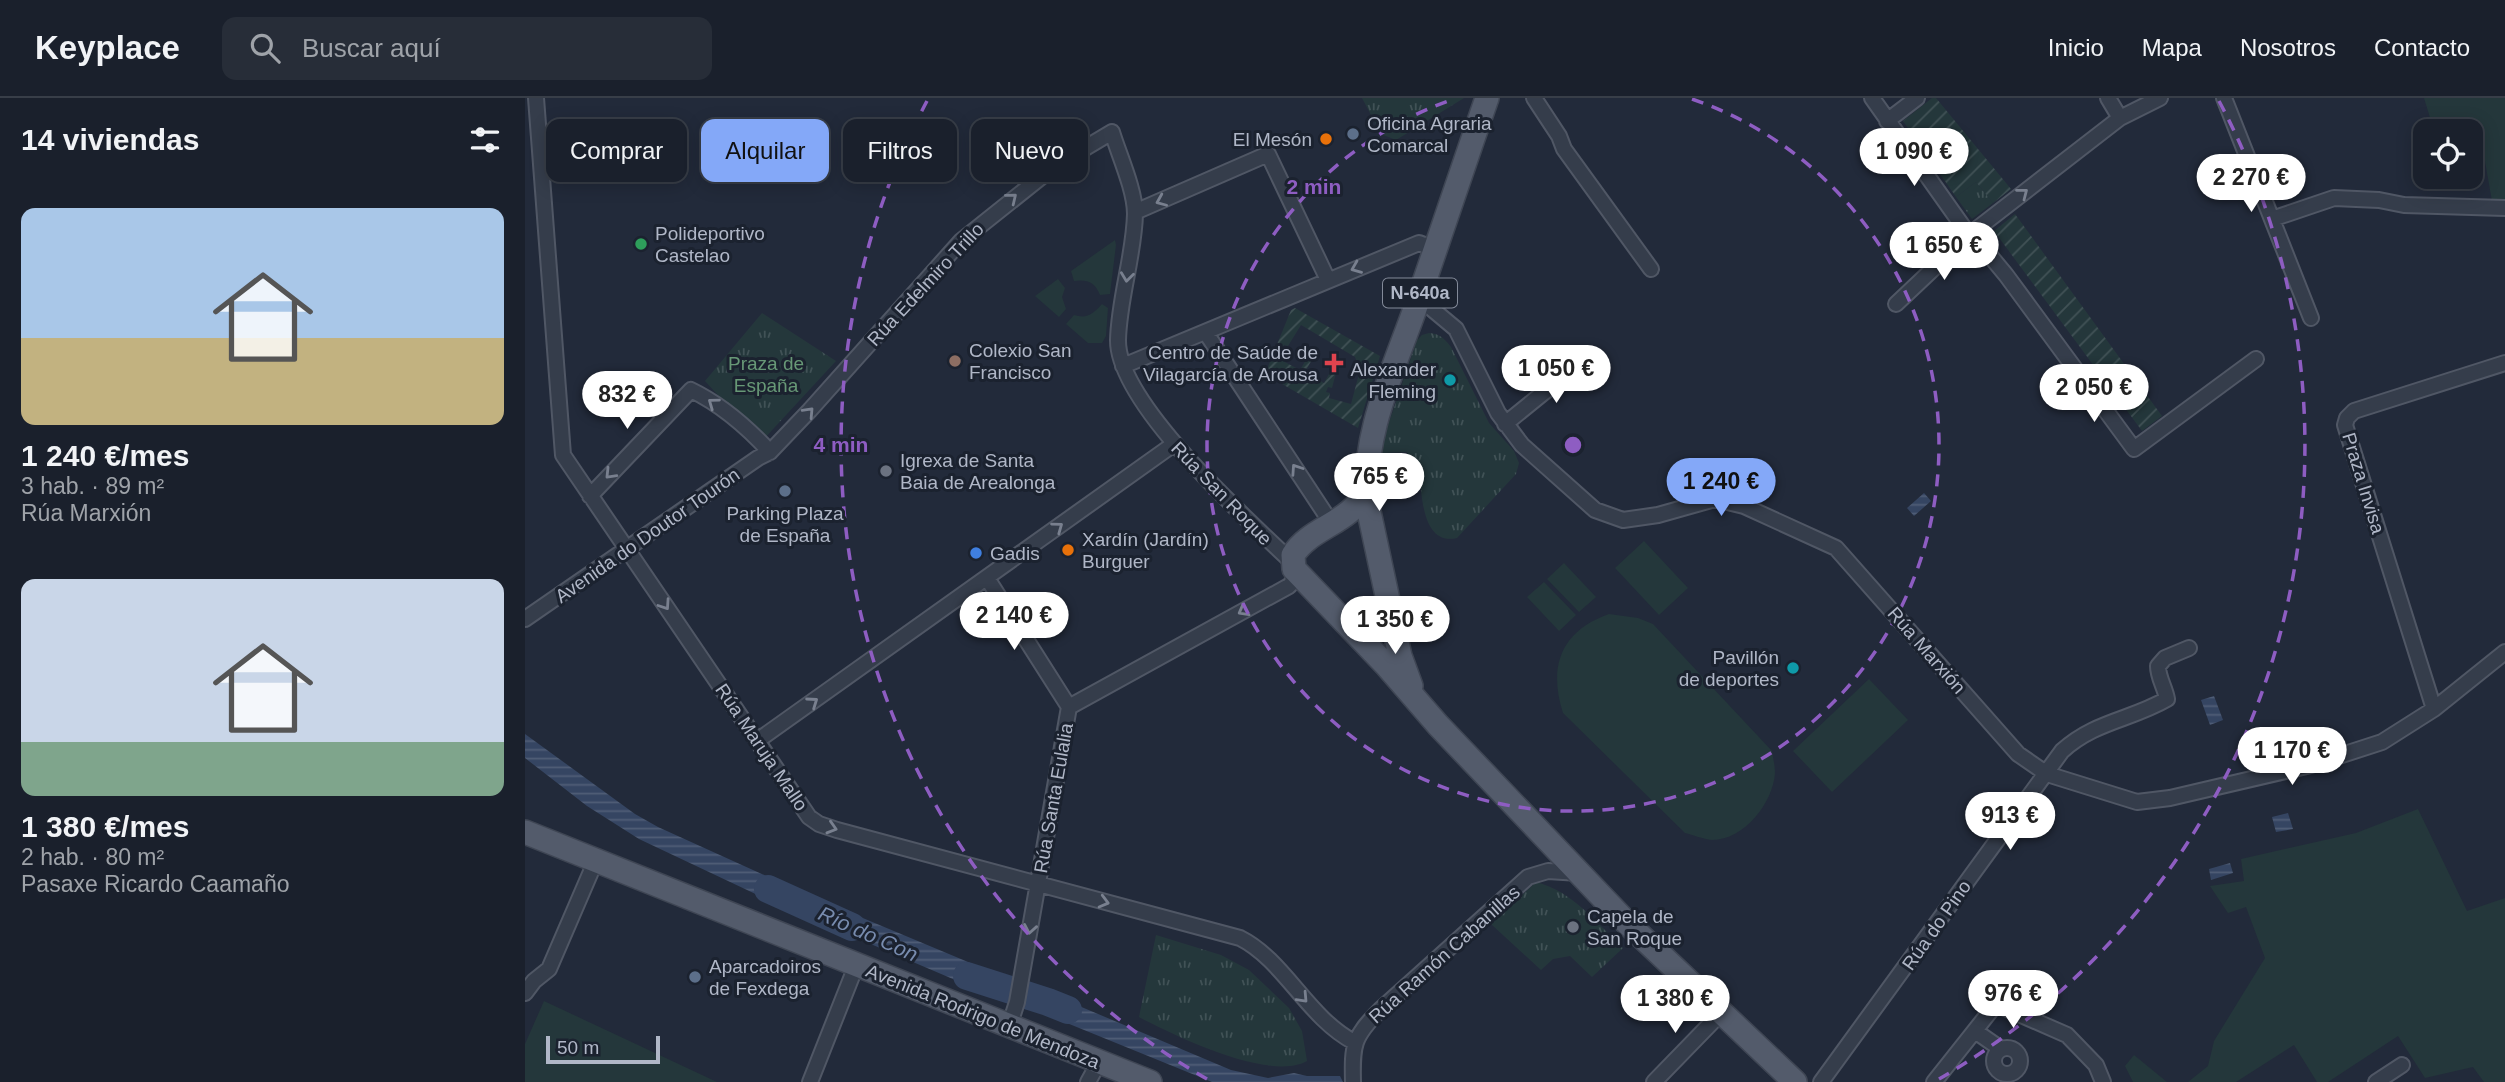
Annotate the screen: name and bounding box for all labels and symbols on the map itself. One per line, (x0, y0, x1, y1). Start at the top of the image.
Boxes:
place label: Oficina Agraria Comarcal (1367, 113, 1492, 156)
marker: Oficina Agraria Comarcal (1345, 126, 1361, 142)
place label: El Mesón (1233, 129, 1312, 150)
pin: 1 090 € (1849, 129, 1979, 188)
marker: El Mesón (1318, 131, 1334, 147)
pin: 2 270 € (2186, 155, 2316, 214)
text: 2 min (1287, 175, 1341, 198)
one-way arrow (2015, 189, 2028, 202)
one-way arrow (1155, 192, 1167, 206)
one-way arrow (1004, 194, 1017, 207)
street label: Rúa Edelmiro Trillo (863, 218, 988, 350)
pin: 1 650 € (1879, 222, 2009, 282)
place label: Polideportivo Castelao (655, 223, 765, 266)
marker: Polideportivo Castelao (633, 236, 649, 252)
one-way arrow (1350, 260, 1362, 274)
one-way arrow (1119, 271, 1134, 283)
road number: N-640a (1383, 278, 1457, 308)
place label: Colexio San Francisco (969, 340, 1071, 383)
place label: Centro de Saúde de Vilagarcía de Arousa (1143, 342, 1318, 385)
pin: 1 050 € (1491, 345, 1621, 405)
park label: Praza de España (728, 353, 804, 396)
marker: Colexio San Francisco (947, 353, 963, 369)
marker: Centro de Saúde de Vilagarcía de Arousa (1324, 353, 1344, 373)
place label: Alexander Fleming (1350, 359, 1437, 402)
pin: 2 050 € (2029, 364, 2159, 424)
pin: 832 € (578, 372, 676, 431)
marker: Alexander Fleming (1442, 372, 1458, 388)
one-way arrow (709, 399, 721, 411)
one-way arrow (800, 407, 813, 420)
street label: Praza Invisa (2338, 430, 2389, 537)
text: 4 min (814, 433, 868, 456)
centre of rings (1561, 433, 1585, 457)
street label: Rúa San Roque (1167, 437, 1276, 549)
place label: Igrexa de Santa Baia de Arealonga (900, 450, 1056, 493)
pin: 765 € (1330, 454, 1428, 513)
pin: 1 240 € (1656, 458, 1786, 518)
marker: Igrexa de Santa Baia de Arealonga (878, 463, 894, 479)
street label: Avenida do Doutor Tourón (551, 464, 743, 607)
one-way arrow (1292, 464, 1304, 477)
one-way arrow (605, 466, 618, 479)
marker: Parking Plaza de España (777, 483, 793, 499)
place label: Parking Plaza de España (726, 503, 844, 546)
one-way arrow (1050, 523, 1063, 535)
place label: Xardín (Jardín) Burguer (1082, 529, 1209, 572)
marker: Xardín (Jardín) Burguer (1060, 542, 1076, 558)
place label: Gadis (990, 543, 1040, 564)
marker: Gadis (968, 545, 984, 561)
pin: 2 140 € (949, 592, 1079, 652)
pin: 1 350 € (1330, 596, 1460, 656)
one-way arrow (657, 597, 669, 610)
one-way arrow (1238, 603, 1250, 617)
street label: Rúa Marxión (1883, 603, 1970, 698)
place label: Pavillón de deportes (1679, 647, 1779, 690)
marker: Pavillón de deportes (1785, 660, 1801, 676)
street label: Rúa Maruja Mallo (711, 680, 812, 815)
one-way arrow (805, 698, 818, 710)
street label: Rúa Santa Eulalia (1030, 721, 1077, 875)
pin: 1 170 € (2227, 728, 2357, 787)
pin: 913 € (1961, 792, 2059, 852)
one-way arrow (826, 819, 838, 834)
street label: Rúa do Pino (1898, 876, 1975, 974)
street label: Rúa Ramón Cabanillas (1365, 881, 1524, 1028)
one-way arrow (1098, 894, 1110, 908)
water label: Río do Con (815, 901, 921, 966)
place label: Capela de San Roque (1587, 906, 1682, 949)
marker: Capela de San Roque (1565, 919, 1581, 935)
one-way arrow (1024, 923, 1039, 935)
place label: Aparcadoiros de Fexdega (709, 956, 821, 999)
street label: Avenida Rodrigo de Mendoza (863, 960, 1103, 1073)
marker: Aparcadoiros de Fexdega (687, 969, 703, 985)
pin: 976 € (1964, 970, 2062, 1030)
pin: 1 380 € (1610, 976, 1740, 1035)
one-way arrow (1295, 990, 1307, 1003)
scale bar (546, 1033, 660, 1065)

